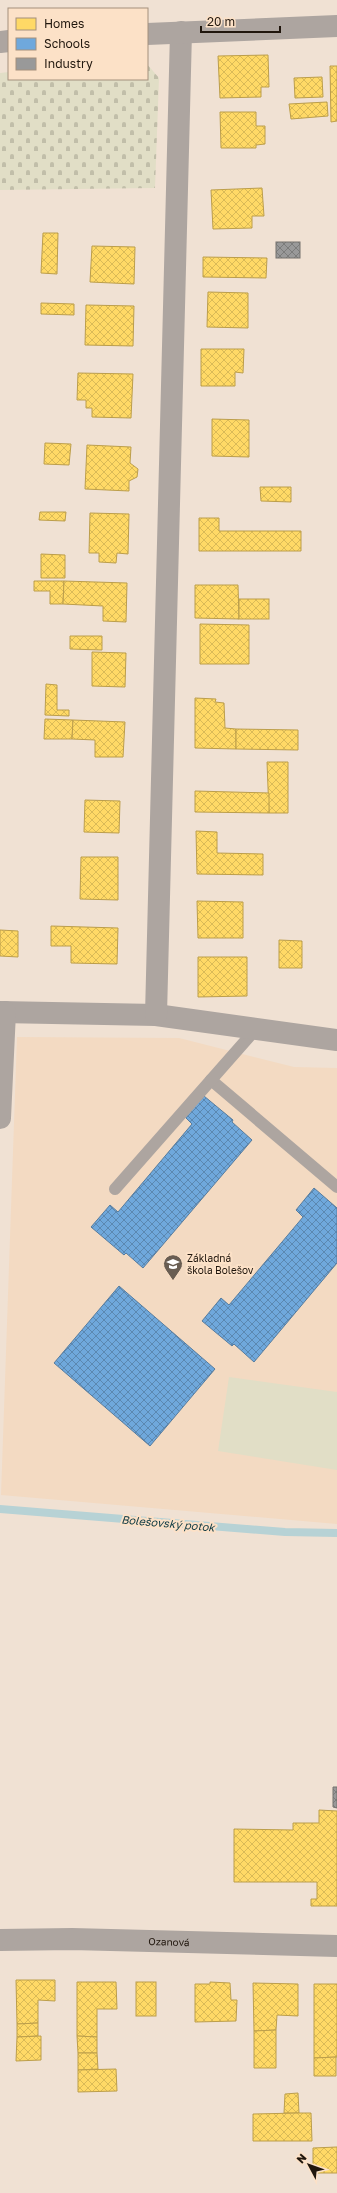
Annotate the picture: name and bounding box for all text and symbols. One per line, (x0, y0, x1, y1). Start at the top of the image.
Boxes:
legend (8, 8, 148, 80)
scale bar (201, 8, 280, 34)
text: 20 m (207, 14, 235, 29)
text: Homes (44, 16, 84, 31)
text: Schools (44, 36, 90, 51)
text: Industry (44, 56, 93, 71)
place label: Základná škola Bolešov (187, 1252, 254, 1276)
school or university icon: Základná škola Bolešov (162, 1253, 184, 1281)
water label: Bolešovský potok (121, 1512, 217, 1535)
street label: Ozanová (148, 1935, 190, 1948)
north arrow (289, 2145, 329, 2185)
text: N (293, 2151, 309, 2166)

